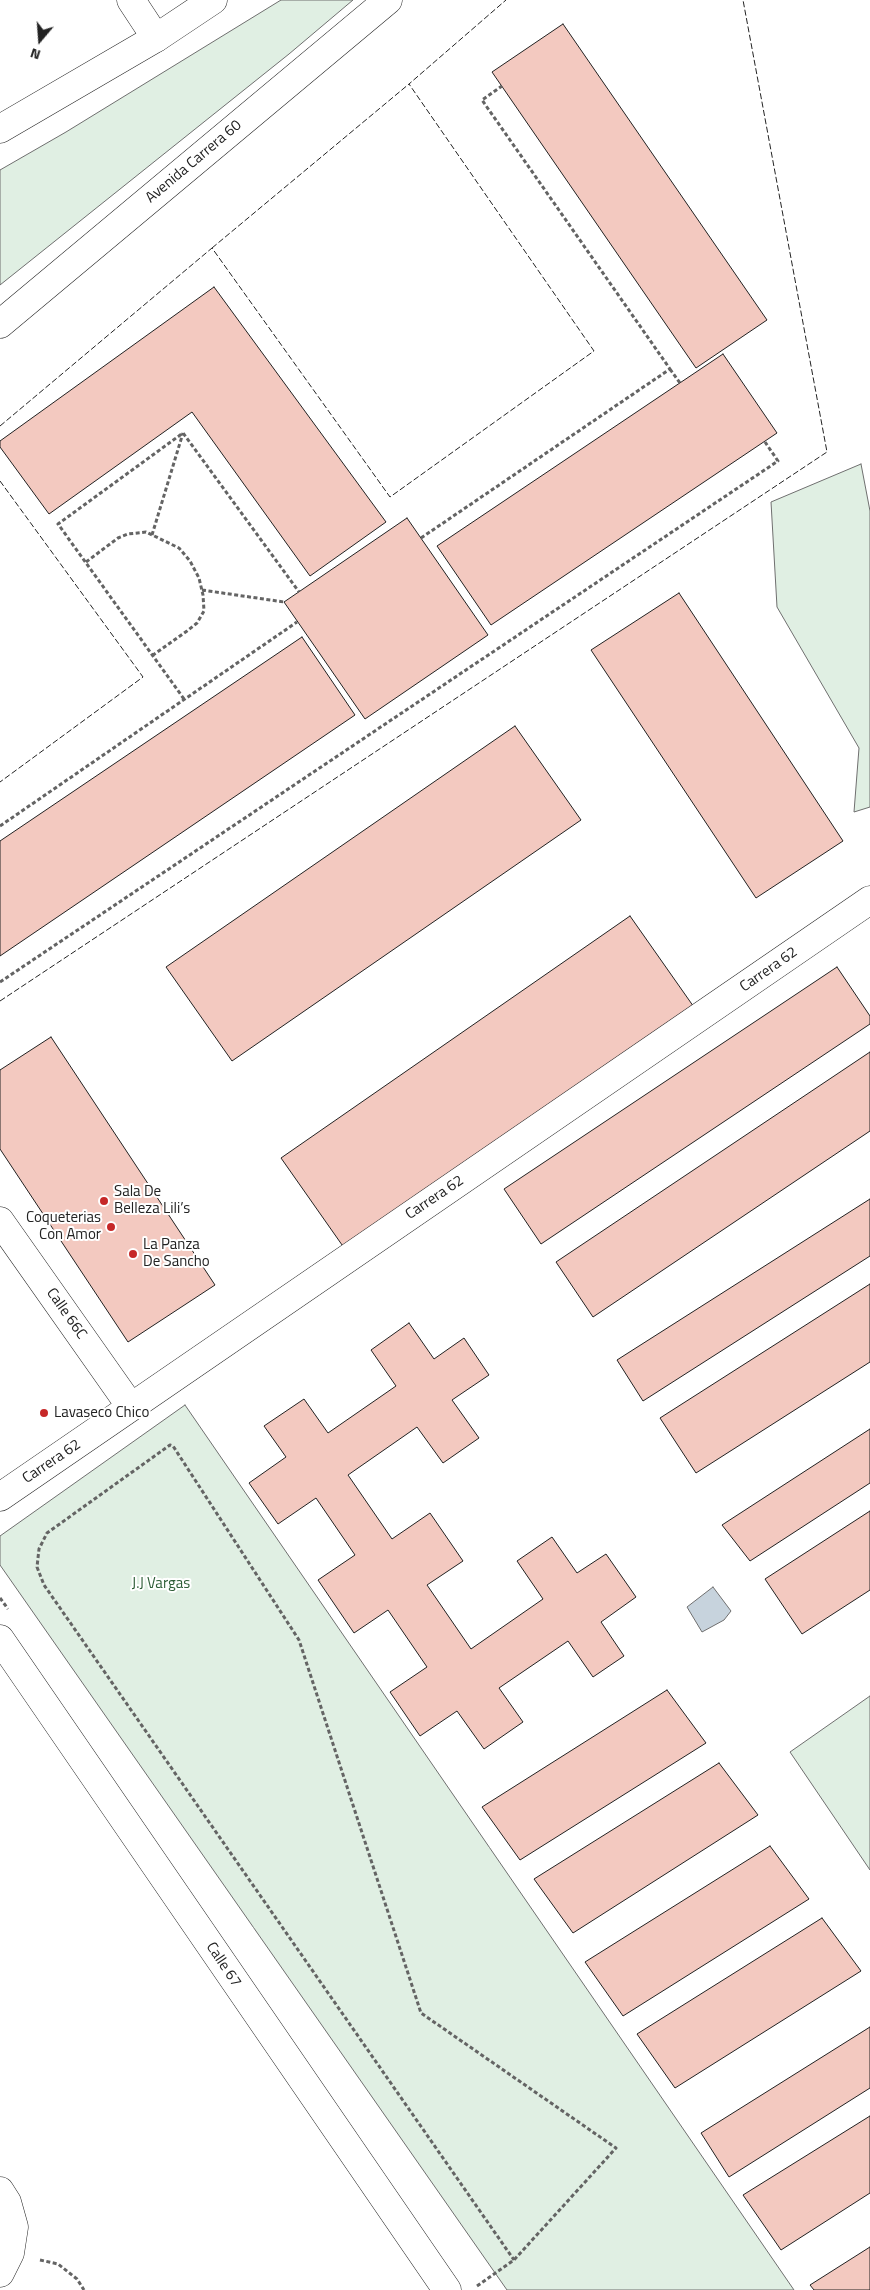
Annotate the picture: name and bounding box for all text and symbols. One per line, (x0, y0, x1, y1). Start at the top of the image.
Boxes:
north arrow (15, 15, 65, 65)
text: N (27, 43, 43, 66)
street label: Avenida Carrera 60 (142, 117, 246, 207)
street label: Carrera 62 (737, 944, 801, 996)
street label: Carrera 62 (402, 1172, 468, 1224)
place label: Sala De Belleza Lili’s (114, 1183, 190, 1218)
marker: Sala De Belleza Lili’s (98, 1195, 110, 1207)
place label: Coqueterias Con Amor (26, 1209, 101, 1244)
marker: Coqueterias Con Amor (105, 1221, 117, 1233)
place label: La Panza De Sancho (143, 1236, 210, 1271)
marker: La Panza De Sancho (127, 1248, 139, 1260)
street label: Calle 66C (42, 1285, 90, 1343)
place label: Lavaseco Chico (54, 1404, 149, 1422)
marker: Lavaseco Chico (38, 1407, 50, 1419)
street label: Carrera 62 (19, 1436, 85, 1488)
park label: J.J Vargas (132, 1575, 190, 1593)
street label: Calle 67 (201, 1939, 245, 1991)

